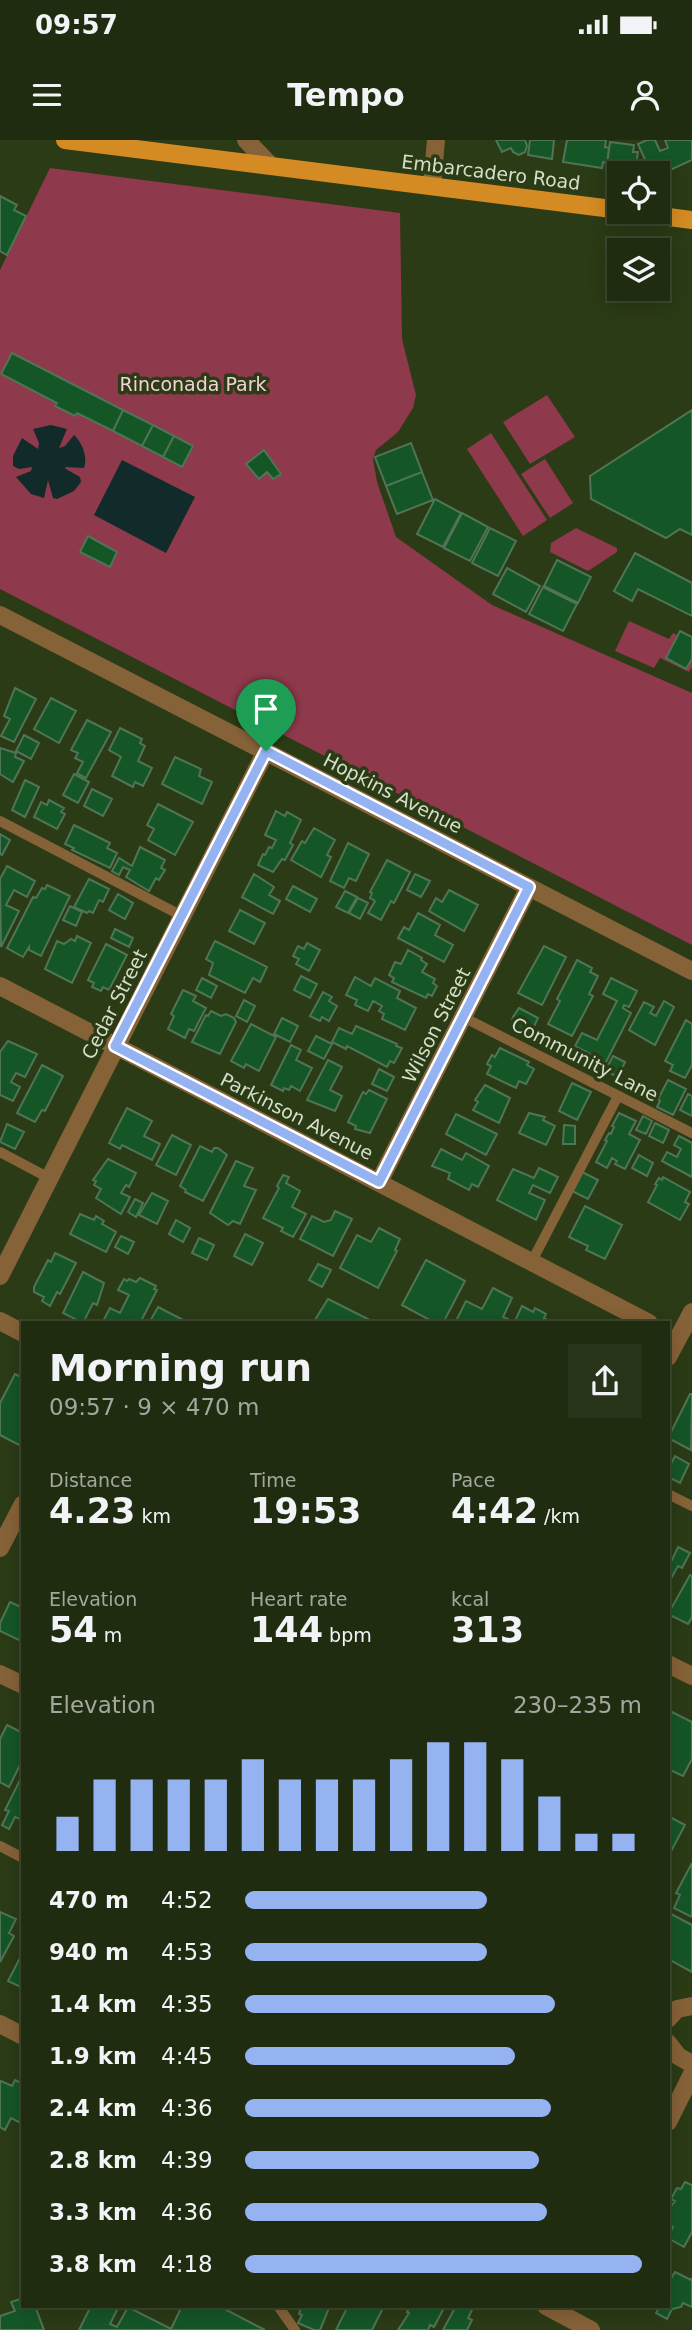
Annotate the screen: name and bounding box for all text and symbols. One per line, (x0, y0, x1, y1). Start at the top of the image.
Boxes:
text: 09:57 (35, 10, 118, 40)
icon: menu (28, 76, 66, 114)
text: Tempo (287, 76, 405, 114)
icon: person (626, 76, 664, 114)
street label: Embarcadero Road (400, 150, 582, 194)
map controls (607, 161, 670, 301)
button: locate (607, 161, 670, 224)
button: layers (607, 238, 670, 301)
park label: Rinconada Park (119, 373, 267, 395)
pin (236, 679, 296, 751)
icon: arrive (247, 690, 285, 728)
street label: Hopkins Avenue (320, 749, 466, 837)
street label: Cedar Street (77, 945, 151, 1063)
street label: Wilson Street (398, 964, 474, 1086)
street label: Community Lane (508, 1012, 662, 1106)
street label: Parkinson Avenue (217, 1068, 377, 1164)
button: share (568, 1344, 642, 1418)
text: Morning run (49, 1346, 312, 1390)
text: 09:57 · 9 × 470 m (49, 1394, 259, 1420)
text: Distance (49, 1469, 132, 1491)
text: Time (250, 1469, 297, 1491)
text: Pace (451, 1469, 495, 1491)
text: 4.23 (49, 1491, 135, 1531)
text: 19:53 (250, 1491, 361, 1531)
text: 4:42 (451, 1491, 538, 1531)
text: km (135, 1505, 171, 1527)
text: /km (538, 1505, 580, 1527)
text: Elevation (49, 1588, 137, 1610)
text: Heart rate (250, 1588, 348, 1610)
text: kcal (451, 1588, 489, 1610)
text: 54 (49, 1610, 98, 1650)
text: 144 (250, 1610, 323, 1650)
text: 313 (451, 1610, 524, 1650)
text: m (98, 1624, 122, 1646)
text: bpm (323, 1624, 372, 1646)
text: Elevation (49, 1692, 156, 1718)
text: 230–235 m (513, 1692, 642, 1718)
text: 470 m (49, 1887, 129, 1913)
text: 4:52 (161, 1887, 213, 1913)
text: 940 m (49, 1939, 129, 1965)
text: 4:53 (161, 1939, 213, 1965)
text: 1.4 km (49, 1991, 137, 2017)
text: 4:35 (161, 1991, 213, 2017)
text: 1.9 km (49, 2043, 137, 2069)
text: 4:45 (161, 2043, 213, 2069)
text: 2.4 km (49, 2095, 137, 2121)
text: 4:36 (161, 2095, 213, 2121)
text: 2.8 km (49, 2147, 137, 2173)
text: 4:39 (161, 2147, 213, 2173)
text: 3.3 km (49, 2199, 137, 2225)
text: 4:36 (161, 2199, 213, 2225)
text: 3.8 km (49, 2251, 137, 2277)
text: 4:18 (161, 2251, 213, 2277)

